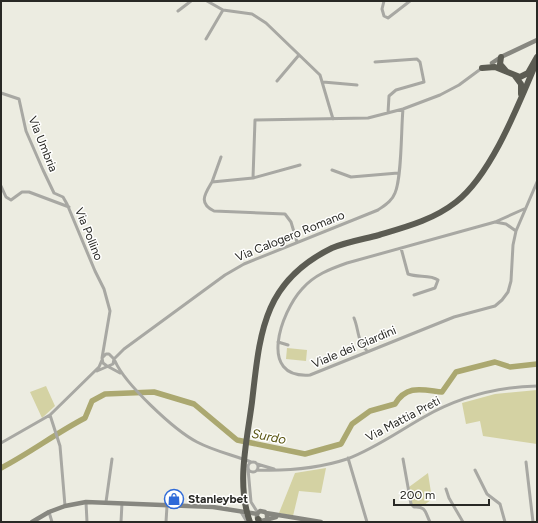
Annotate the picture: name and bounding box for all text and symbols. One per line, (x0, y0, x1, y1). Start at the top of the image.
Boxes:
street label: Via Umbria (25, 114, 61, 174)
street label: Via Pollino (72, 206, 106, 262)
street label: Via Calogero Romano (233, 208, 347, 264)
street label: Viale dei Giardini (310, 323, 398, 371)
street label: Via Mattia Preti (363, 394, 443, 444)
water label: Surdo (250, 426, 288, 447)
scale bar (394, 481, 489, 507)
shop icon: Stanleybet (163, 488, 185, 510)
text: 200 m (400, 488, 435, 502)
place label: Stanleybet (188, 492, 248, 506)

